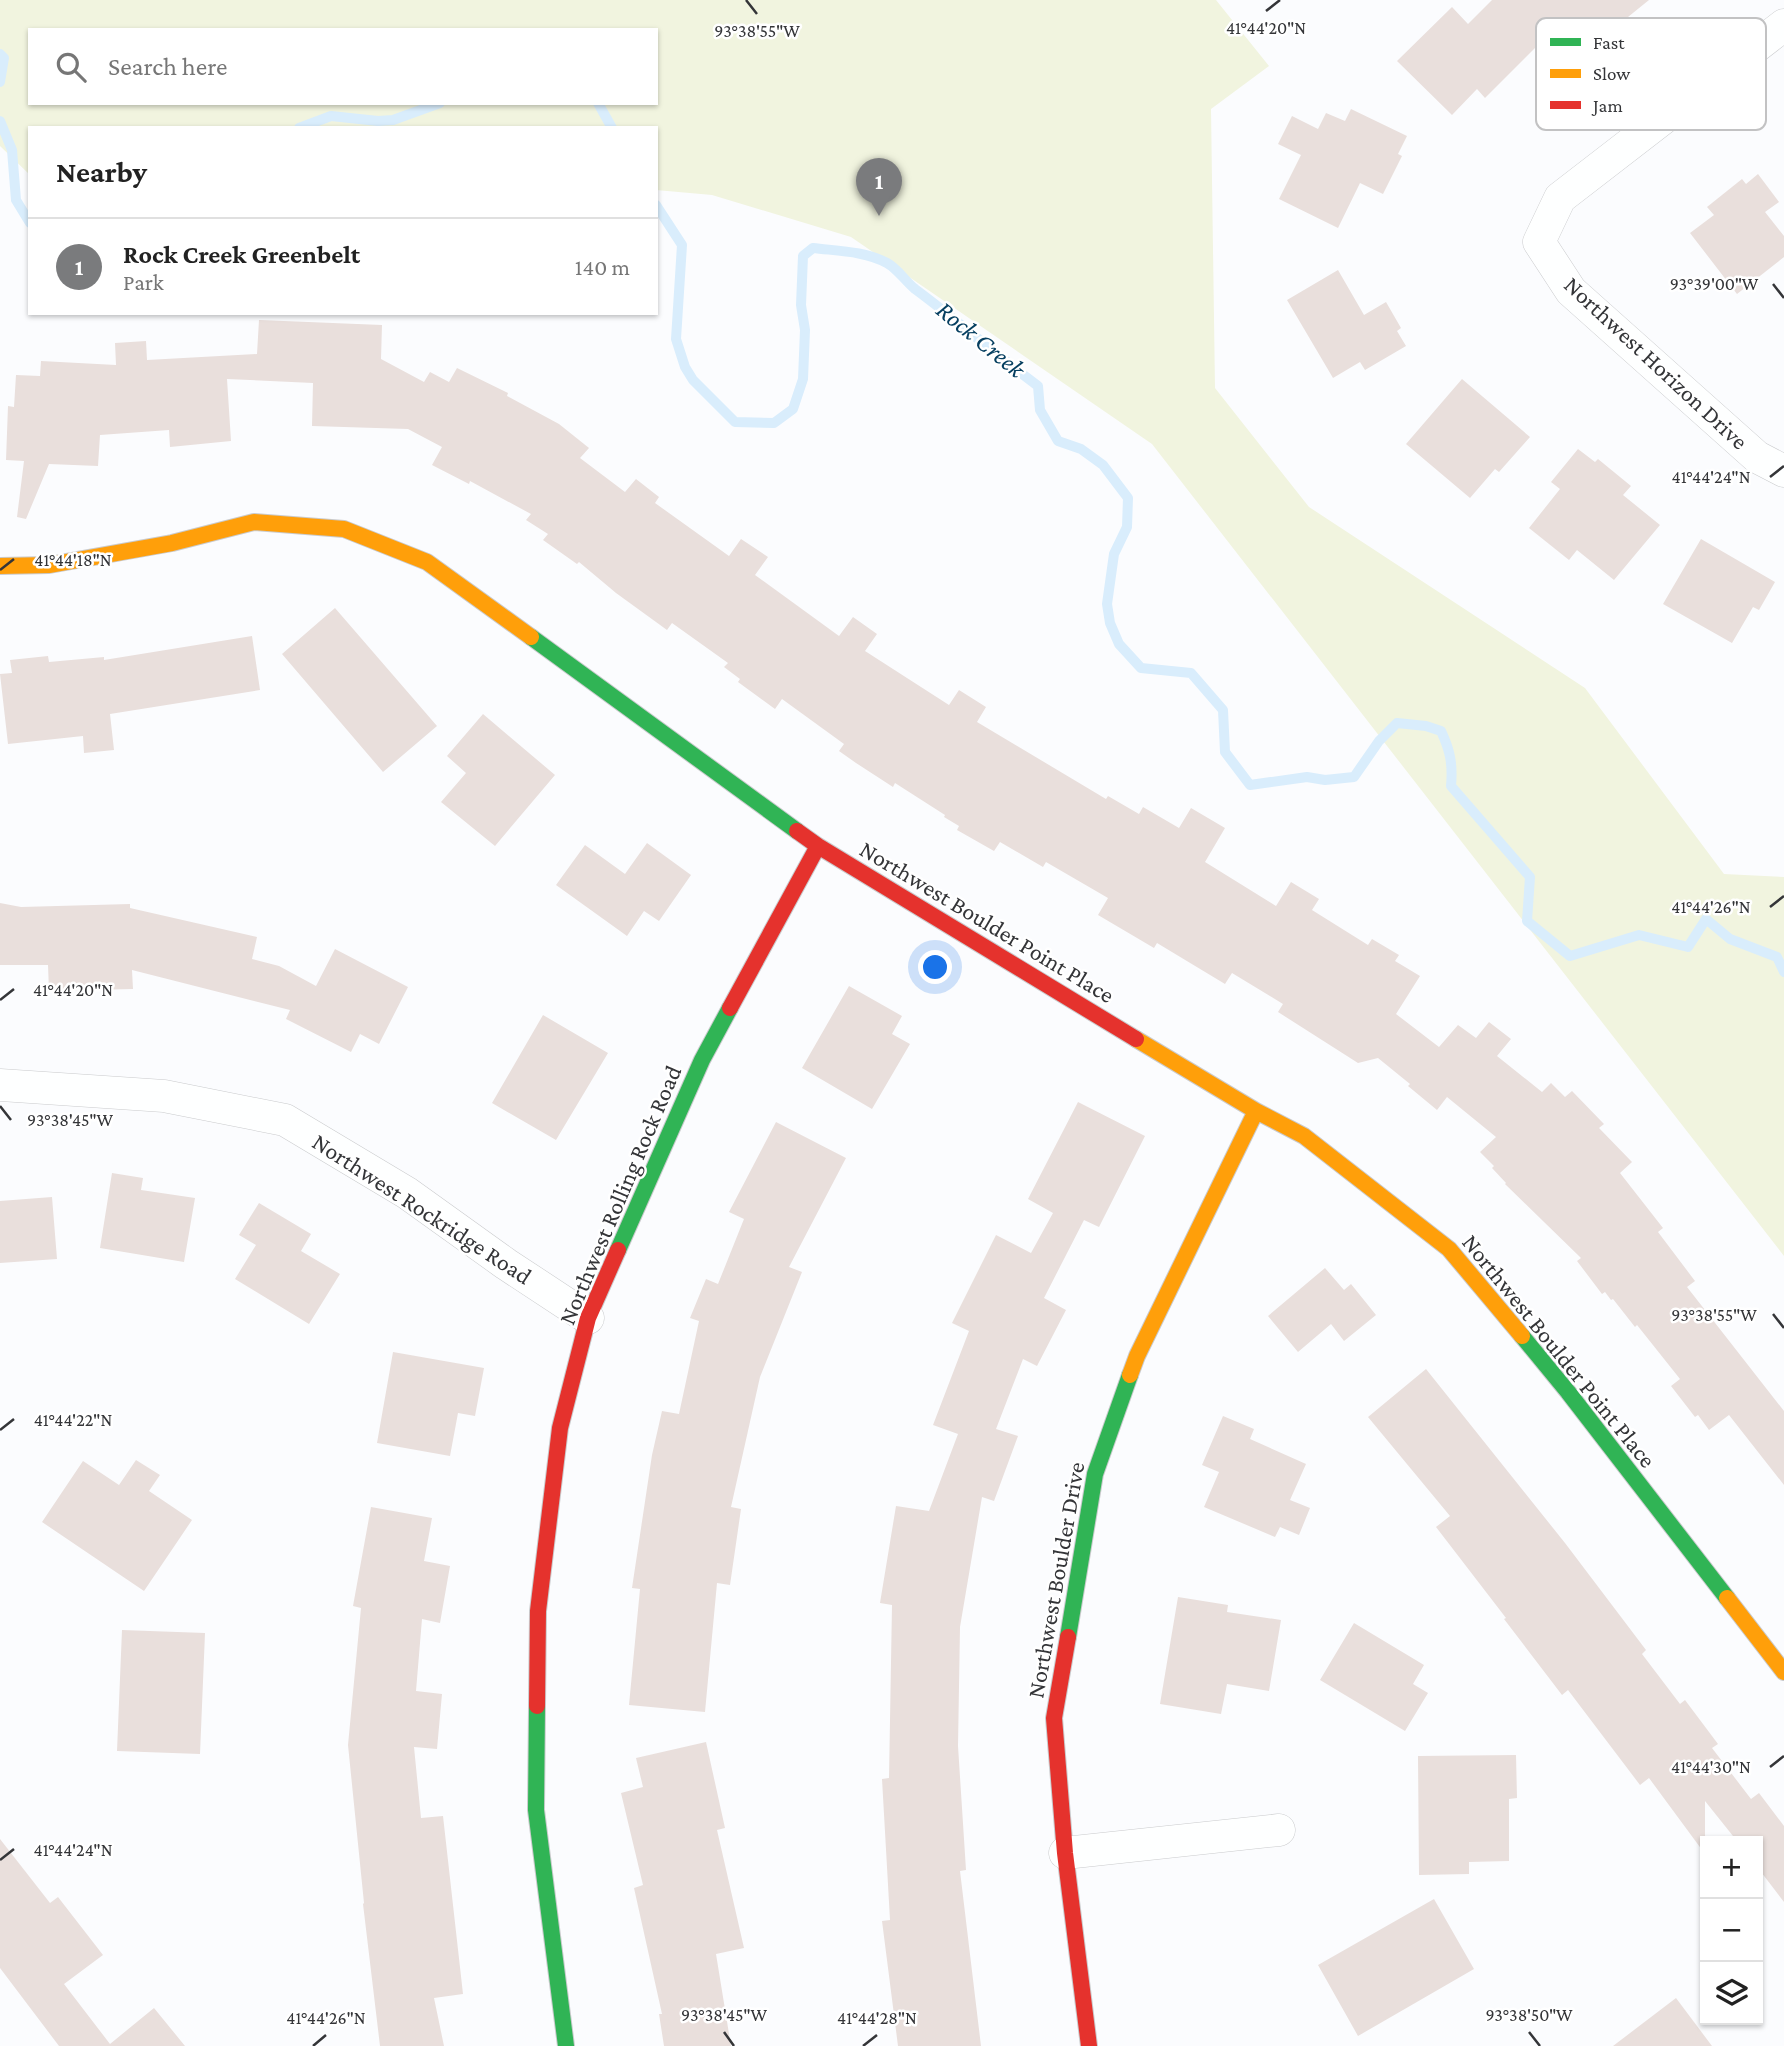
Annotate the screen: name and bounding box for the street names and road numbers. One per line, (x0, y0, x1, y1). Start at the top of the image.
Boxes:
street label: Northwest Horizon Drive (1559, 271, 1754, 455)
street label: Northwest Boulder Point Place (855, 835, 1119, 1008)
street label: Northwest Rolling Rock Road (553, 1061, 687, 1328)
street label: Northwest Rockridge Road (308, 1128, 537, 1290)
street label: Northwest Boulder Point Place (1457, 1229, 1662, 1473)
street label: Northwest Boulder Drive (1021, 1460, 1090, 1700)

